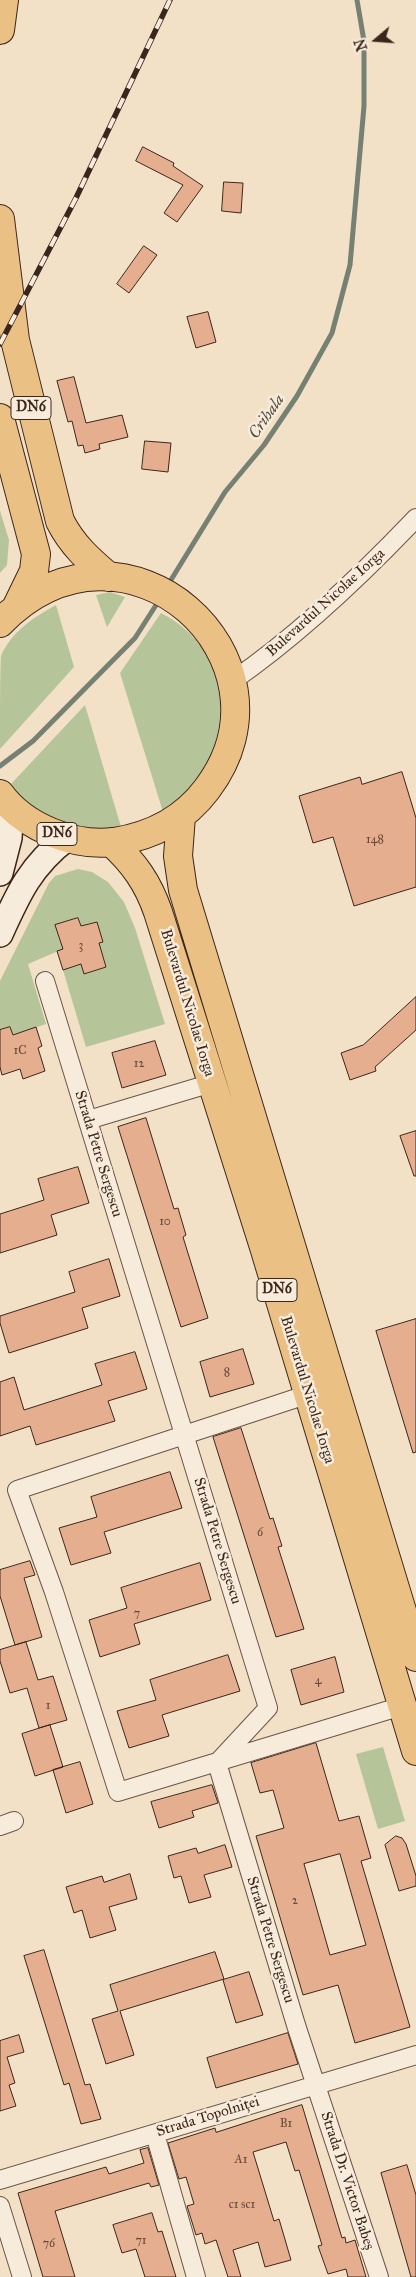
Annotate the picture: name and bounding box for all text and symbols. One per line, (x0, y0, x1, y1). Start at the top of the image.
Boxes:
north arrow (351, 15, 401, 65)
text: N (351, 37, 371, 53)
water label: Crihala (245, 391, 289, 443)
road number: DN6 (11, 396, 51, 419)
street label: Bulevardul Nicolae Iorga (263, 545, 389, 661)
road number: DN6 (37, 822, 77, 846)
house number: 148 (366, 833, 384, 847)
street label: Bulevardul Nicolae Iorga (156, 927, 218, 1079)
house number: 3 (79, 939, 83, 953)
house number: 1C (14, 1044, 26, 1058)
house number: 12 (134, 1057, 144, 1071)
street label: Strada Petre Sergescu (70, 1089, 126, 1219)
house number: 10 (159, 1215, 171, 1229)
road number: DN6 (257, 1278, 297, 1302)
street label: Bulevardul Nicolae Iorga (276, 1314, 338, 1466)
house number: 8 (224, 1366, 230, 1380)
street label: Strada Petre Sergescu (189, 1476, 245, 1606)
house number: 6 (257, 1526, 263, 1540)
house number: 7 (134, 1607, 140, 1621)
house number: 4 (315, 1674, 321, 1688)
house number: 1 (46, 1699, 50, 1713)
street label: Strada Petre Sergescu (242, 1875, 298, 2005)
house number: 2 (292, 1894, 298, 1908)
street label: Strada Topolniței (154, 2093, 262, 2141)
street label: Strada Dr. Victor Babeș (316, 2110, 378, 2252)
house number: B1 (280, 2117, 292, 2131)
house number: A1 (235, 2153, 247, 2167)
house number: c1 sc1 (229, 2198, 255, 2212)
house number: 71 (135, 2234, 147, 2248)
house number: 76 (43, 2237, 55, 2251)

